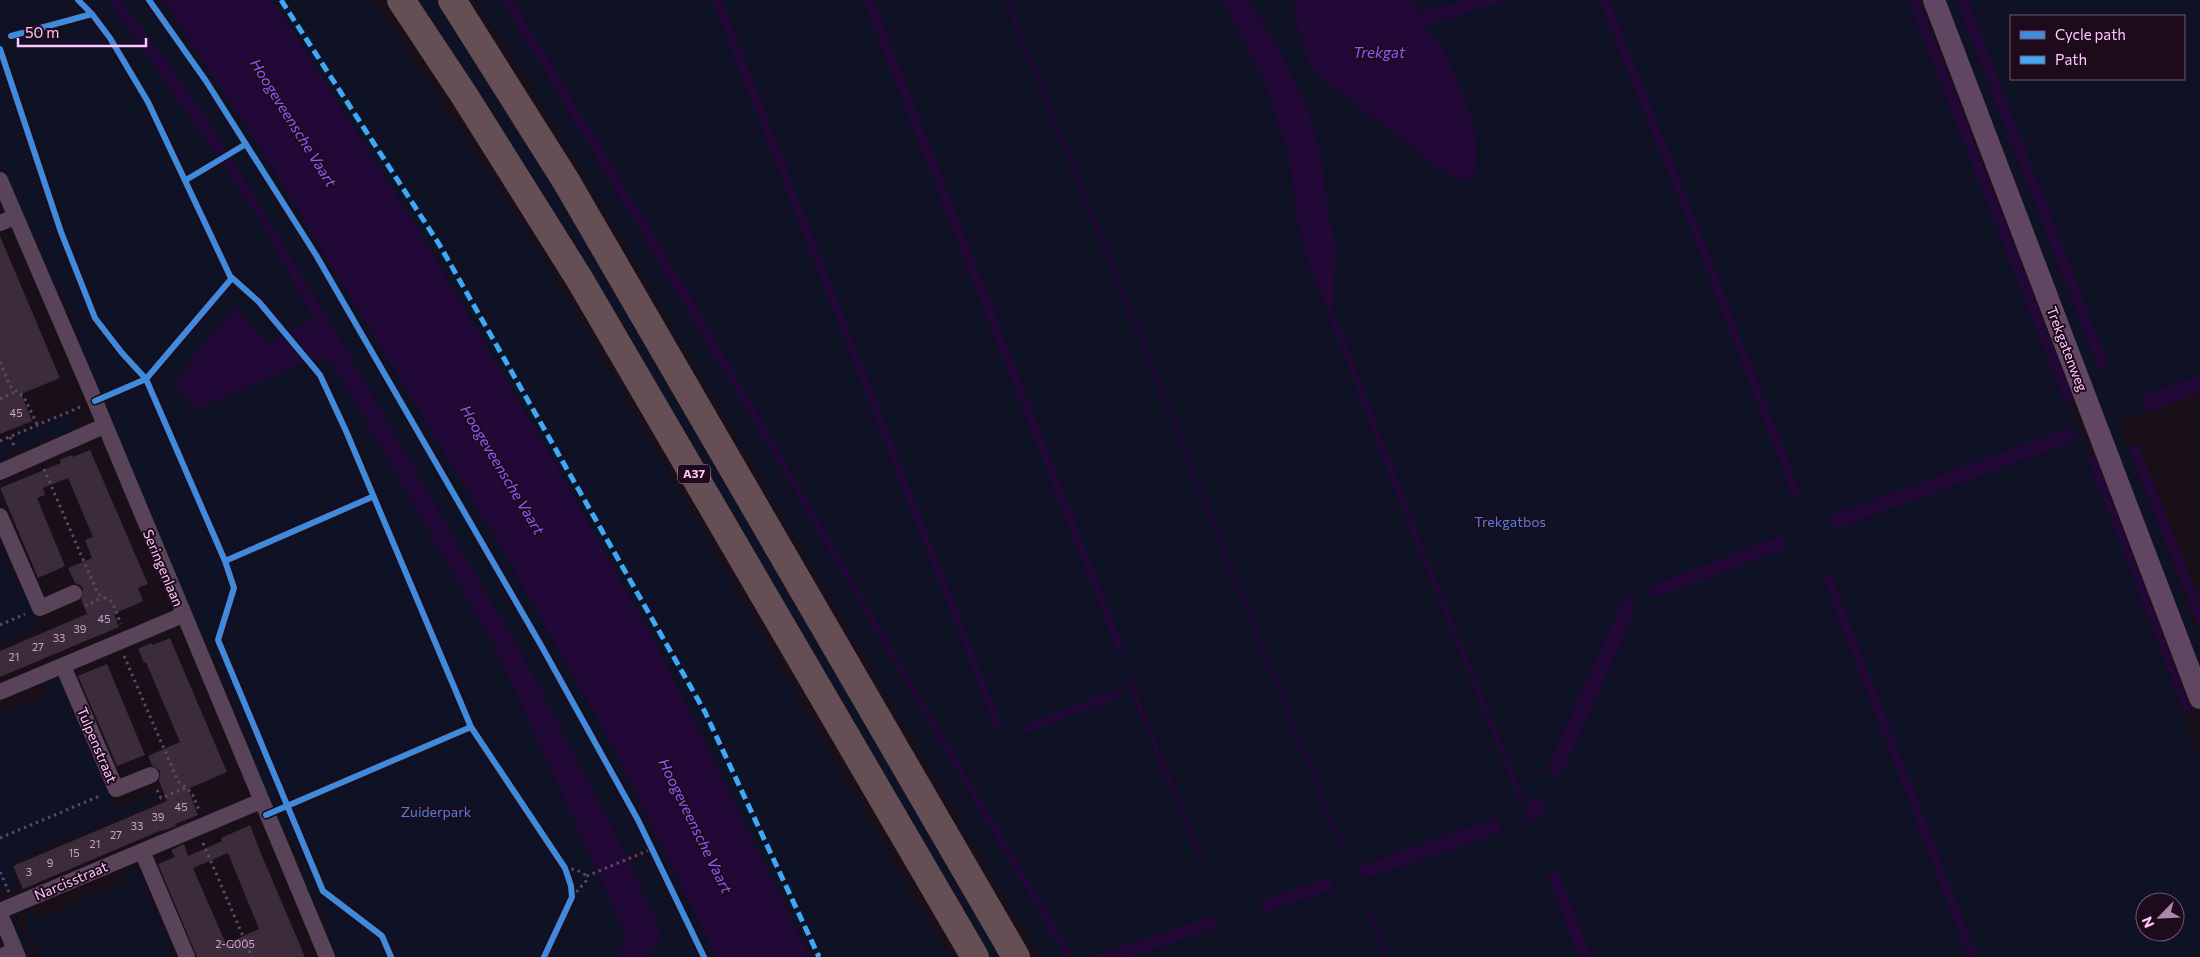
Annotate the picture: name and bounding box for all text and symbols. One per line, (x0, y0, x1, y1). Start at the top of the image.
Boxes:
scale bar (18, 15, 145, 47)
legend (2010, 15, 2185, 80)
text: 50 m (25, 23, 59, 41)
text: Cycle path (2055, 25, 2126, 43)
water label: Trekgat (1353, 43, 1406, 61)
text: Path (2055, 50, 2087, 68)
water label: Hoogeveensche Vaart (247, 55, 341, 191)
street label: Trekgatenweg (2043, 304, 2092, 394)
water label: Hoogeveensche Vaart (457, 402, 549, 538)
house number: 45 (10, 406, 22, 419)
road number: A37 (678, 464, 710, 484)
park label: Trekgatbos (1474, 513, 1546, 530)
street label: Seringenlaan (140, 527, 187, 609)
house number: 45 (98, 612, 110, 625)
house number: 39 (74, 622, 87, 635)
house number: 33 (53, 631, 65, 644)
house number: 27 (32, 640, 44, 653)
house number: 21 (9, 650, 19, 663)
street label: Tulpenstraat (74, 704, 121, 786)
water label: Hoogeveensche Vaart (655, 755, 737, 897)
house number: 45 (175, 800, 187, 813)
park label: Zuiderpark (401, 803, 472, 820)
house number: 39 (152, 810, 165, 823)
house number: 33 (131, 819, 143, 832)
house number: 27 (110, 828, 122, 841)
house number: 21 (90, 837, 100, 850)
house number: 15 (68, 846, 80, 859)
house number: 9 (47, 856, 54, 869)
street label: Narcisstraat (32, 857, 110, 904)
house number: 3 (26, 865, 32, 878)
north arrow (2135, 892, 2185, 942)
text: N (2138, 914, 2158, 931)
house number: 2-G005 (215, 937, 255, 950)

